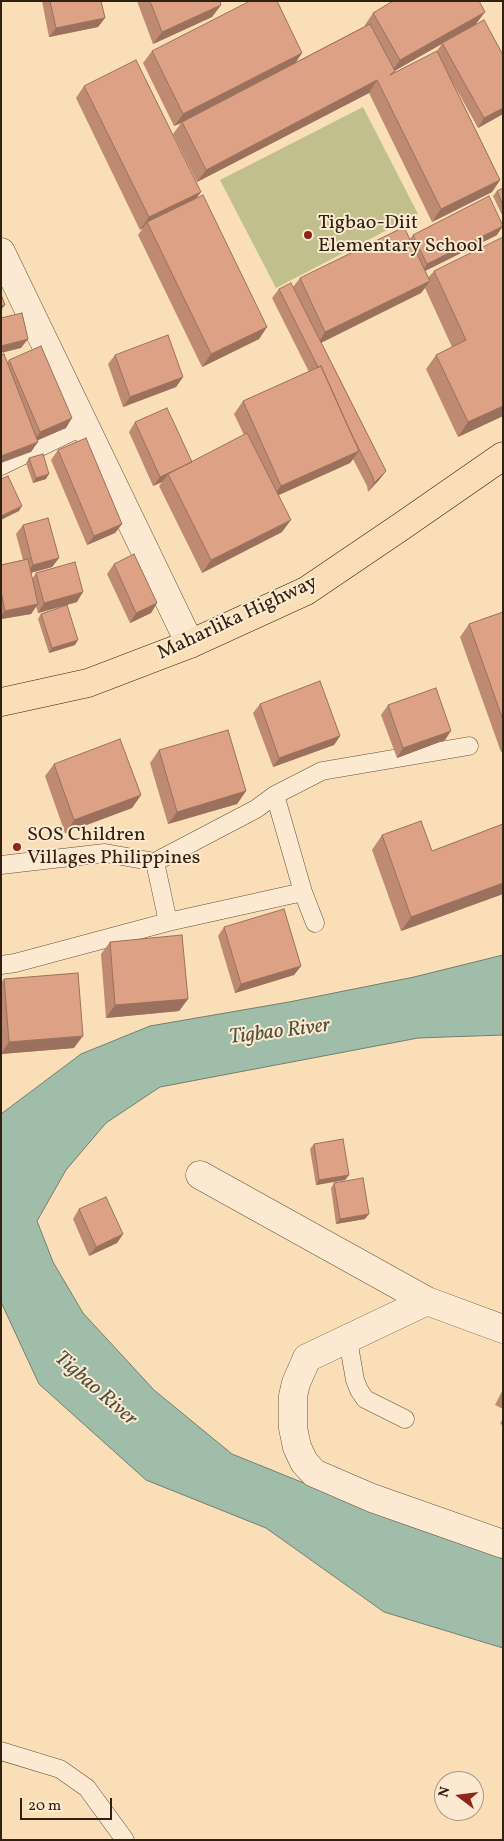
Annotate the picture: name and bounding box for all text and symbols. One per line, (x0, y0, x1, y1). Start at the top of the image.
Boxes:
place label: Tigbao-Diit Elementary School (318, 212, 483, 259)
marker: Tigbao-Diit Elementary School (302, 229, 314, 241)
street label: Maharlika Highway (154, 571, 322, 667)
place label: SOS Children Villages Philippines (27, 824, 200, 871)
marker: SOS Children Villages Philippines (11, 841, 23, 853)
water label: Tigbao River (228, 1014, 332, 1052)
water label: Tigbao River (48, 1347, 142, 1433)
north arrow (434, 1771, 484, 1821)
text: N (434, 1785, 455, 1800)
scale bar (22, 1788, 115, 1820)
text: 20 m (28, 1796, 61, 1817)

